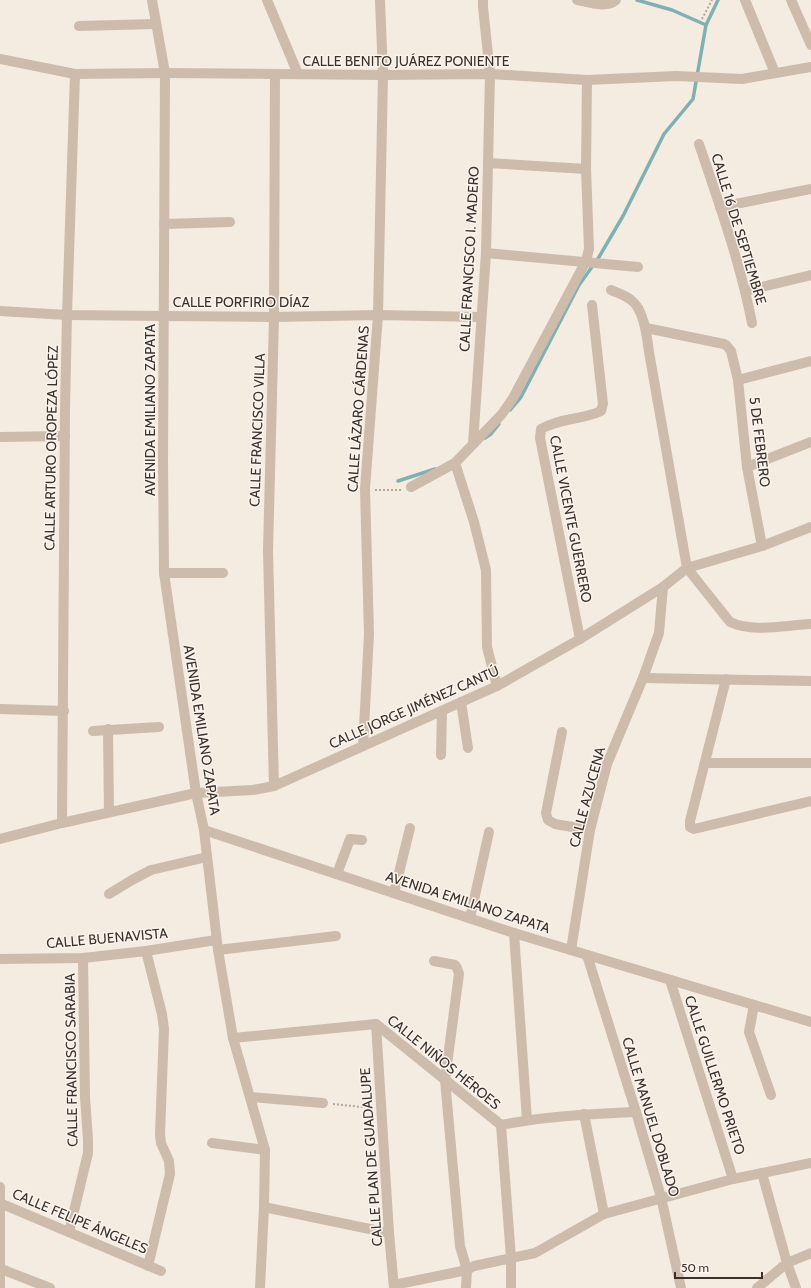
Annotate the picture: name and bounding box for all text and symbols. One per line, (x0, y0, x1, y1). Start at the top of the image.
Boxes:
street label: CALLE BENITO JUÁREZ PONIENTE (303, 52, 510, 70)
street label: CALLE 16 DE SEPTIEMBRE (707, 151, 771, 307)
street label: CALLE FRANCISCO I. MADERO (455, 165, 483, 352)
street label: CALLE PORFIRIO DÍAZ (173, 293, 309, 311)
street label: AVENIDA EMILIANO ZAPATA (141, 324, 159, 496)
street label: CALLE LÁZARO CÁRDENAS (343, 325, 373, 493)
street label: CALLE ARTURO OROPEZA LÓPEZ (40, 345, 62, 551)
street label: CALLE FRANCISCO VILLA (245, 352, 269, 507)
street label: 5 DE FEBRERO (746, 396, 774, 488)
street label: CALLE VICENTE GUERRERO (546, 434, 596, 604)
street label: AVENIDA EMILIANO ZAPATA (180, 644, 224, 817)
street label: CALLE JORGE JIMÉNEZ CANTÚ (326, 661, 502, 753)
street label: CALLE AZUCENA (565, 744, 609, 849)
street label: AVENIDA EMILIANO ZAPATA (383, 867, 553, 937)
street label: CALLE BUENAVISTA (46, 924, 169, 952)
street label: CALLE FRANCISCO SARABIA (60, 973, 82, 1147)
street label: CALLE GUILLERMO PRIETO (681, 993, 749, 1157)
street label: CALLE NIÑOS HÉROES (384, 1011, 504, 1113)
street label: CALLE MANUEL DOBLADO (618, 1035, 684, 1199)
street label: CALLE PLAN DE GUADALUPE (356, 1067, 386, 1247)
street label: CALLE FELIPE ÁNGELES (10, 1184, 150, 1258)
scale bar (675, 1254, 762, 1280)
text: 50 m (681, 1260, 709, 1275)

